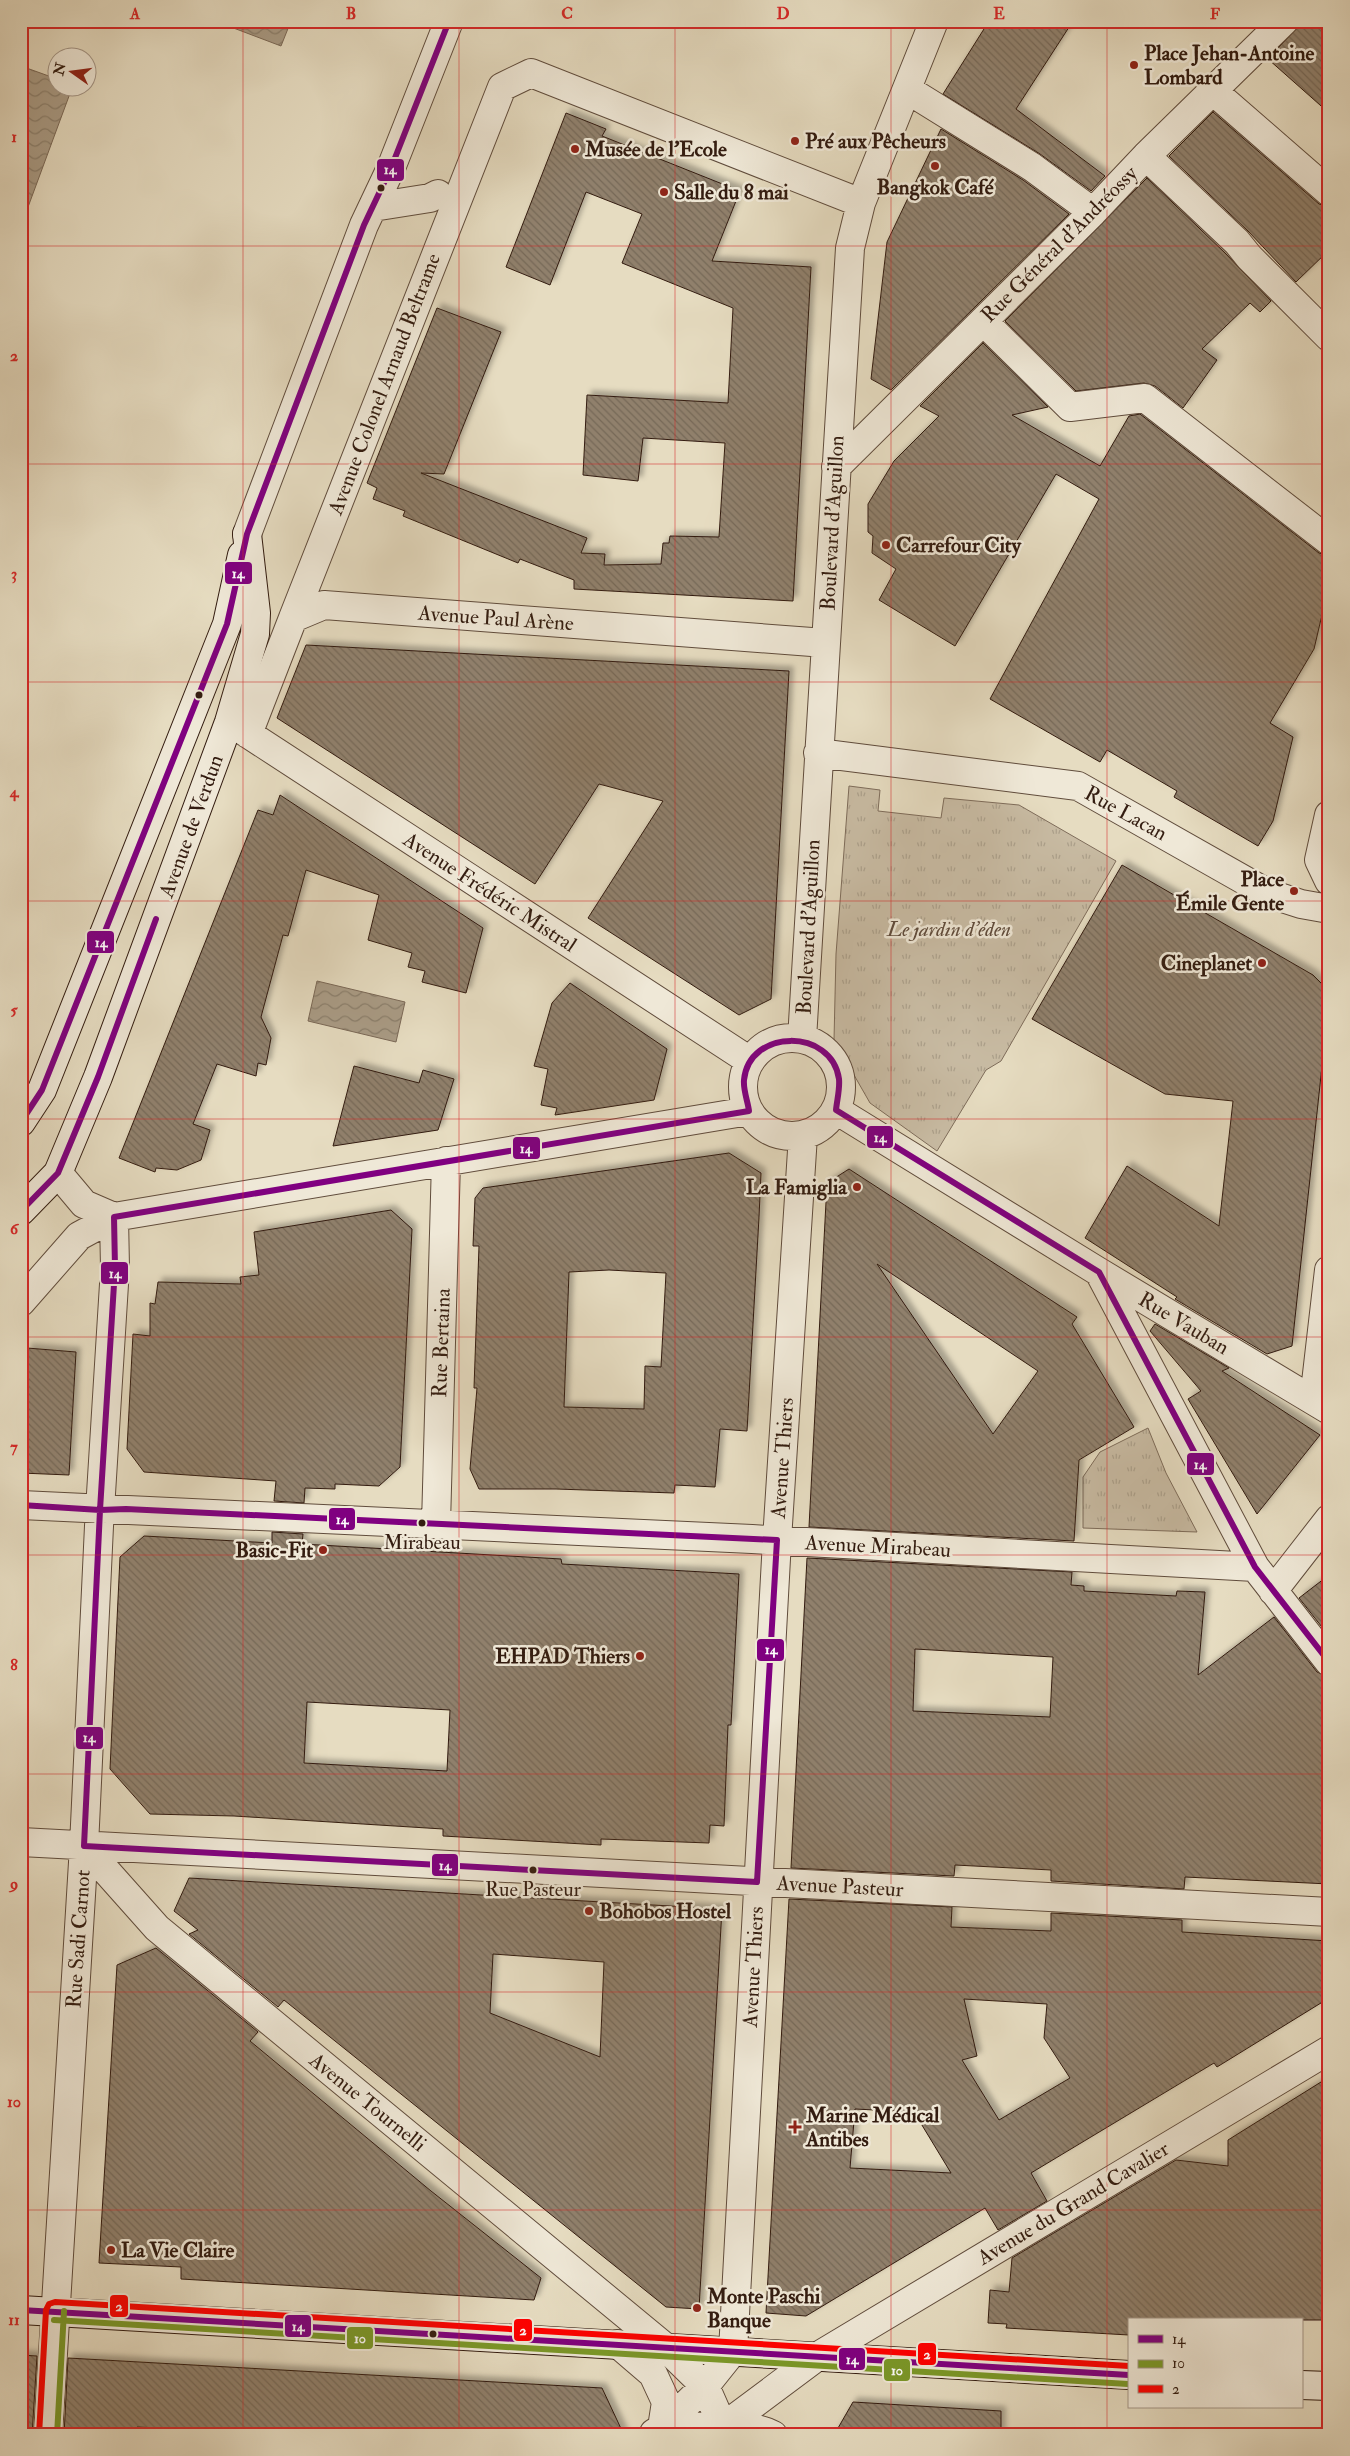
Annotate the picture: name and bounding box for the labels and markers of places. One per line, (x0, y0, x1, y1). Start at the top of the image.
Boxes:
place label: Place Jehan-Antoine Lombard (1144, 40, 1314, 91)
marker: Place Jehan-Antoine Lombard (1128, 59, 1140, 71)
place label: Pré aux Pêcheurs (805, 128, 946, 155)
marker: Pré aux Pêcheurs (789, 135, 801, 147)
place label: Musée de l'Ecole (584, 136, 727, 163)
marker: Musée de l'Ecole (569, 143, 581, 155)
marker: Bangkok Café (929, 160, 941, 172)
place label: Bangkok Café (876, 174, 995, 201)
place label: Salle du 8 mai (674, 179, 789, 206)
unlabelled marker (376, 183, 386, 193)
marker: Salle du 8 mai (658, 186, 670, 198)
place label: Carrefour City (896, 532, 1022, 559)
marker: Carrefour City (880, 539, 892, 551)
unlabelled marker (194, 690, 204, 700)
place label: Place Émile Gente (1176, 866, 1284, 917)
marker: Place Émile Gente (1288, 885, 1300, 897)
place label: Cineplanet (1161, 950, 1252, 977)
marker: Cineplanet (1256, 957, 1268, 969)
place label: La Famiglia (746, 1174, 848, 1201)
marker: La Famiglia (851, 1181, 863, 1193)
marker: Mirabeau (417, 1518, 427, 1528)
place label: Mirabeau (383, 1530, 461, 1555)
place label: Basic-Fit (235, 1537, 313, 1564)
marker: Basic-Fit (317, 1544, 329, 1556)
place label: EHPAD Thiers (495, 1643, 630, 1670)
marker: EHPAD Thiers (634, 1650, 646, 1662)
marker: Rue Pasteur (528, 1865, 538, 1875)
place label: Rue Pasteur (485, 1877, 582, 1902)
place label: Bohobos Hostel (599, 1898, 732, 1925)
marker: Bohobos Hostel (583, 1905, 595, 1917)
place label: Marine Médical Antibes (805, 2102, 940, 2153)
marker: Marine Médical Antibes (788, 2120, 802, 2134)
place label: La Vie Claire (121, 2237, 234, 2264)
marker: La Vie Claire (105, 2244, 117, 2256)
place label: Monte Paschi Banque (706, 2283, 821, 2334)
marker: Monte Paschi Banque (691, 2302, 703, 2314)
unlabelled marker (428, 2329, 438, 2339)

